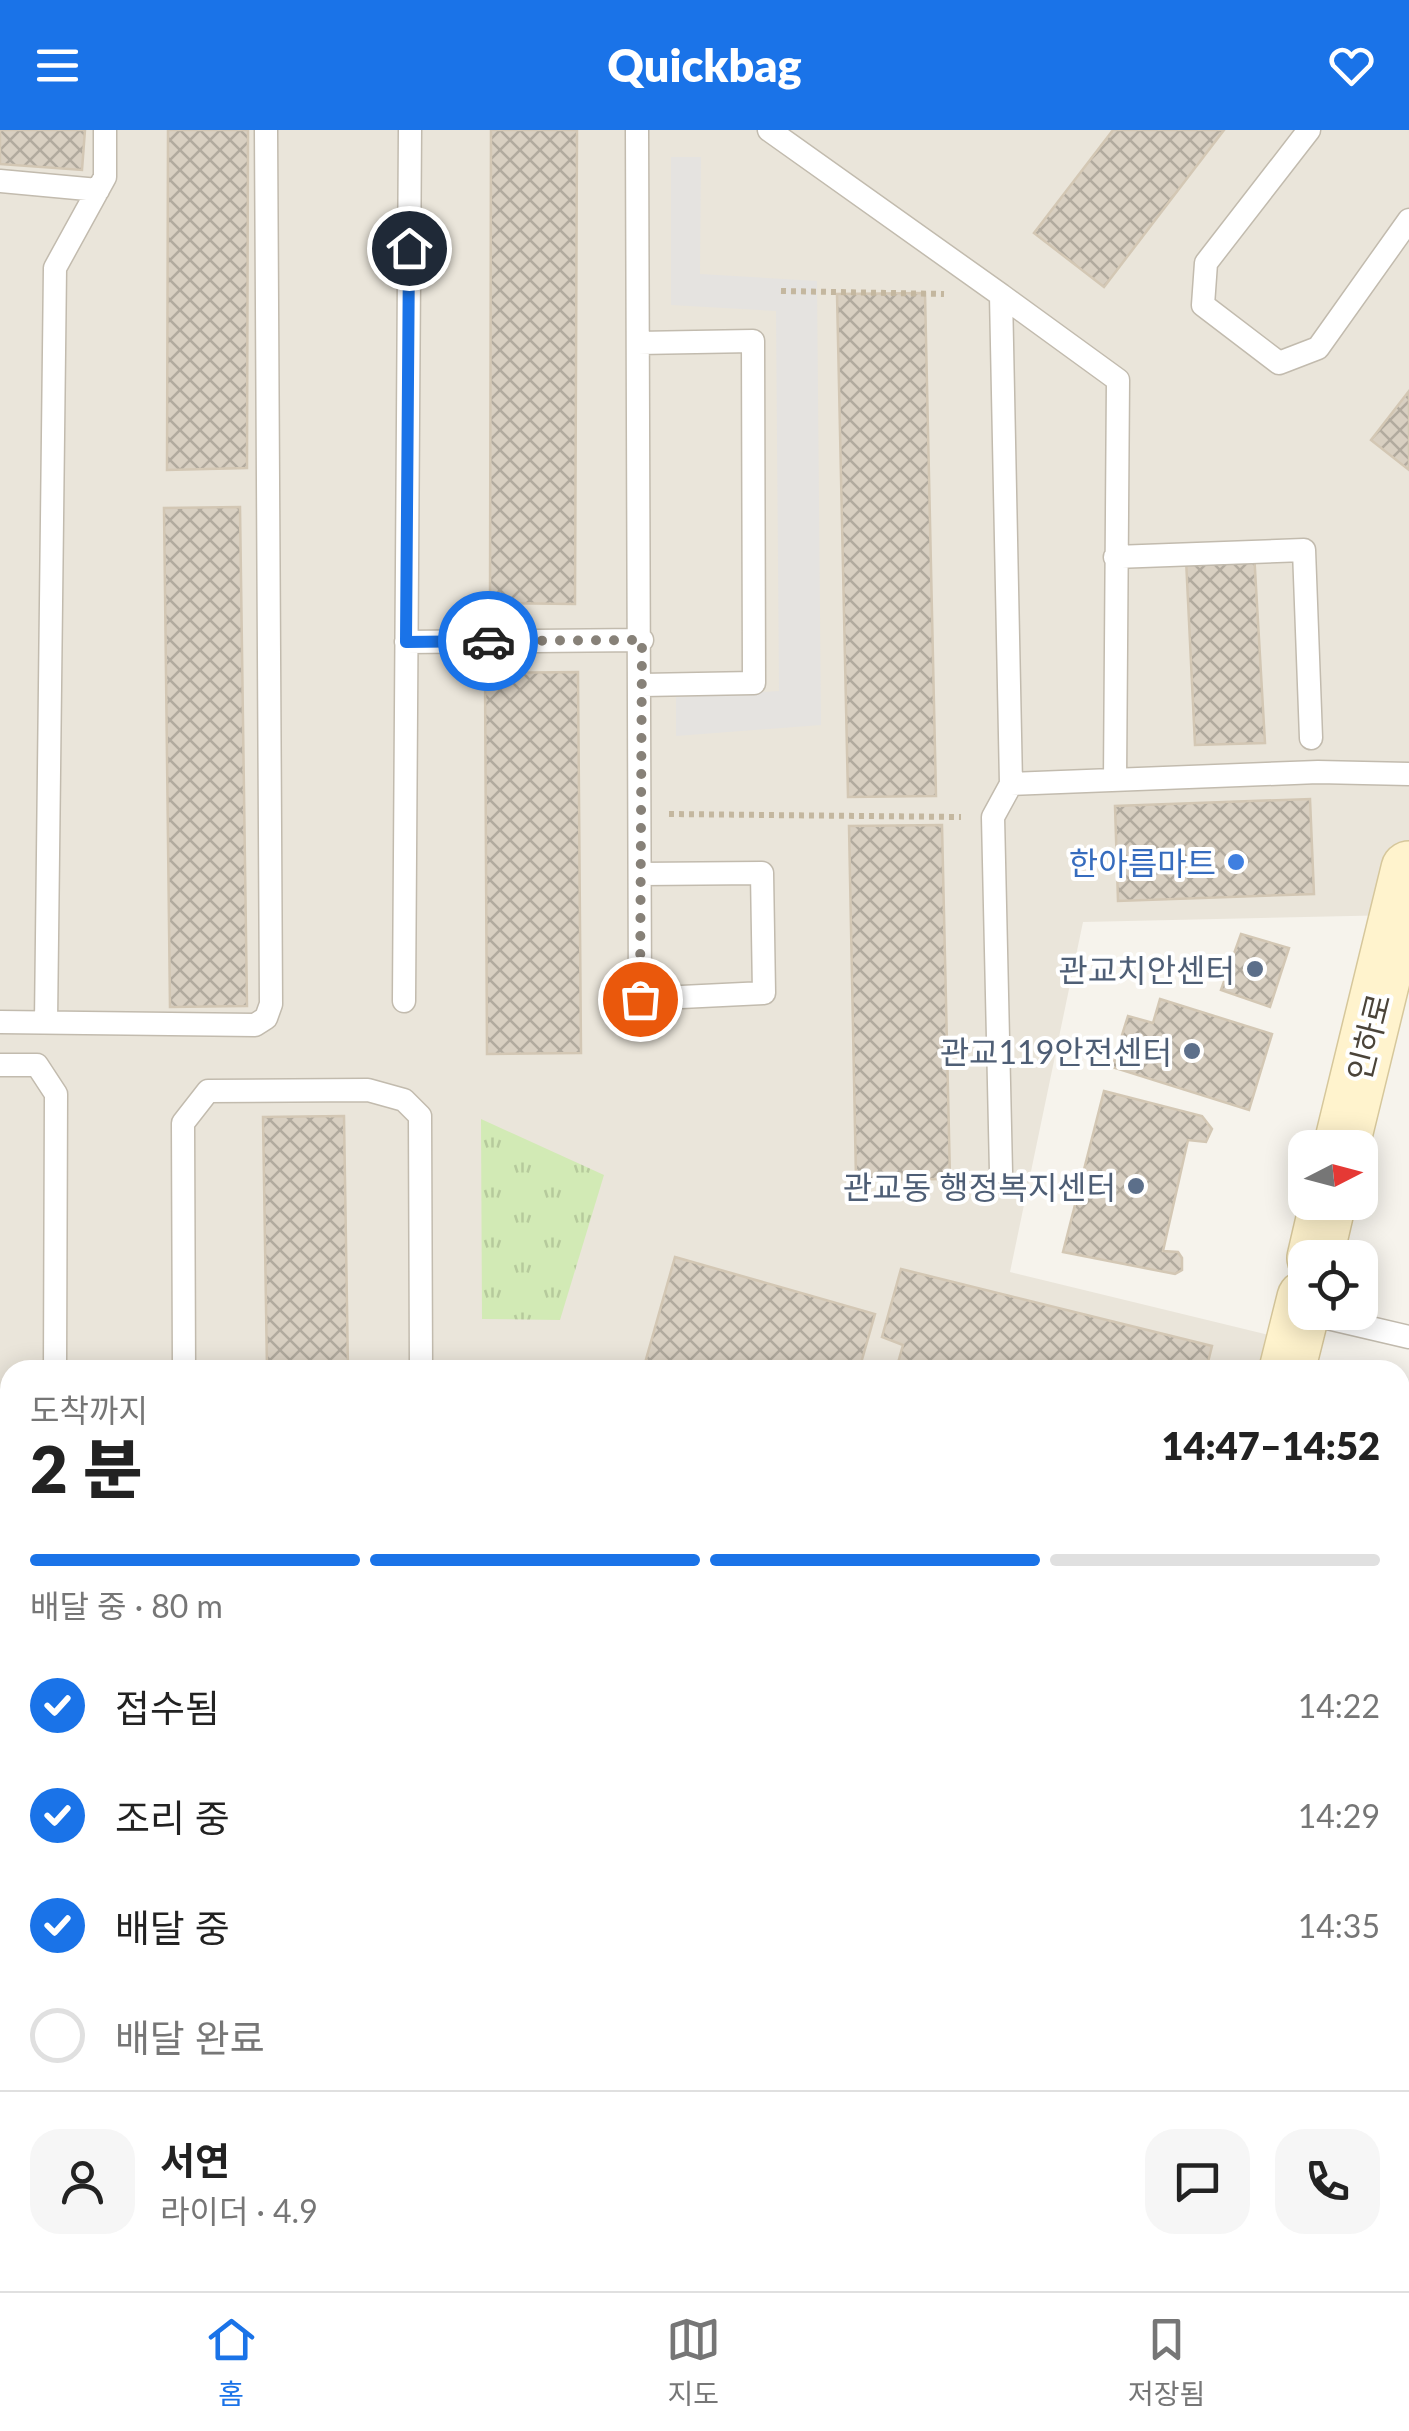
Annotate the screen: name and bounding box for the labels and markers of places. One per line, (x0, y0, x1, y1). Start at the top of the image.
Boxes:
pin (367, 206, 452, 291)
place label: 한아름마트 (1069, 843, 1216, 882)
marker: 한아름마트 (1225, 851, 1247, 873)
place label: 관교치안센터 (1058, 950, 1235, 989)
pin (598, 957, 683, 1042)
marker: 관교치안센터 (1244, 958, 1266, 980)
place label: 관교119안전센터 (940, 1032, 1172, 1071)
marker: 관교119안전센터 (1181, 1040, 1203, 1062)
place label: 관교동 행정복지센터 (843, 1167, 1116, 1206)
marker: 관교동 행정복지센터 (1125, 1175, 1147, 1197)

